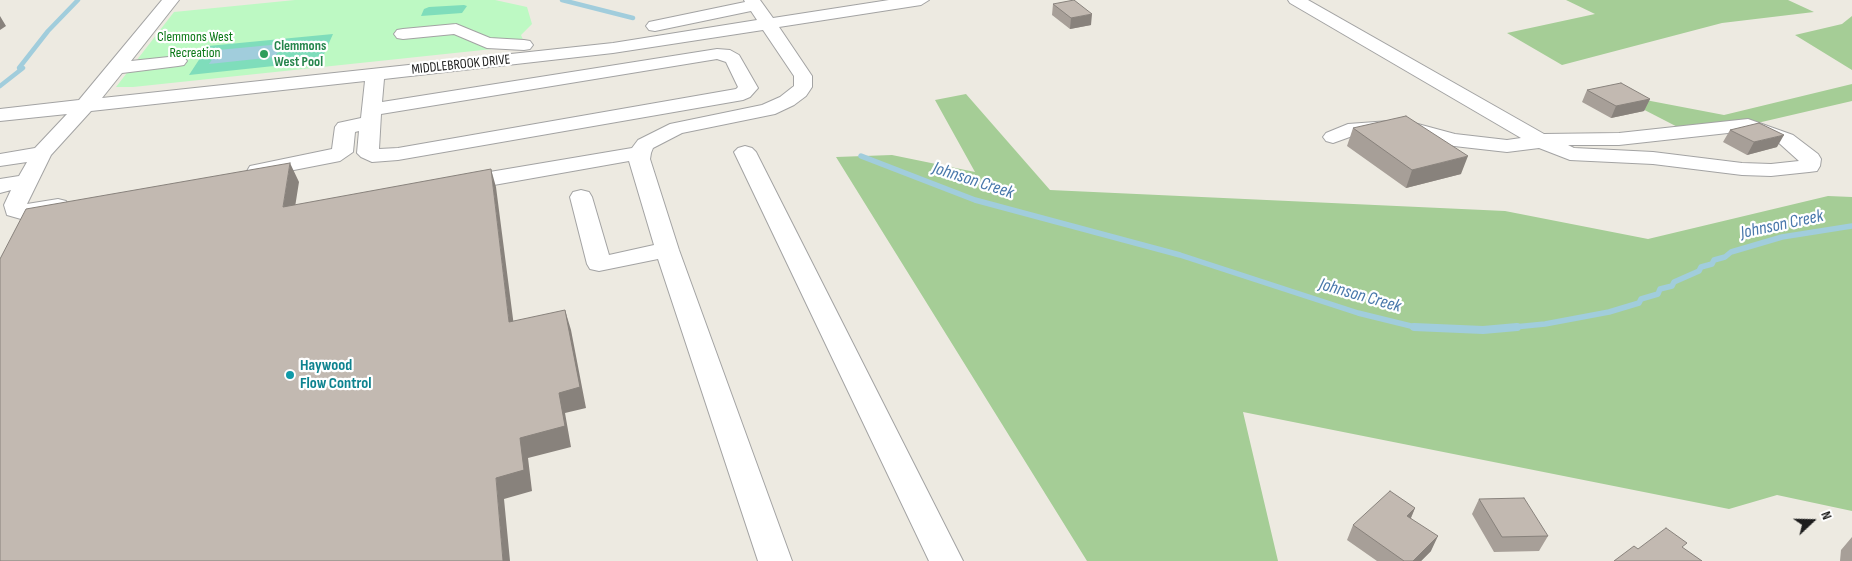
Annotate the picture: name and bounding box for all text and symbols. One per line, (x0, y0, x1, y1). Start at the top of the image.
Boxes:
park label: Clemmons West Recreation (157, 29, 233, 62)
place label: Clemmons West Pool (274, 38, 326, 70)
marker: Clemmons West Pool (258, 48, 270, 60)
street label: MIDDLEBROOK DRIVE (411, 51, 511, 79)
water label: Johnson Creek (930, 158, 1016, 204)
water label: Johnson Creek (1739, 206, 1825, 244)
water label: Johnson Creek (1317, 274, 1403, 318)
place label: Haywood Flow Control (300, 356, 371, 394)
marker: Haywood Flow Control (284, 369, 296, 381)
north arrow (1787, 496, 1837, 546)
text: N (1817, 509, 1836, 522)

